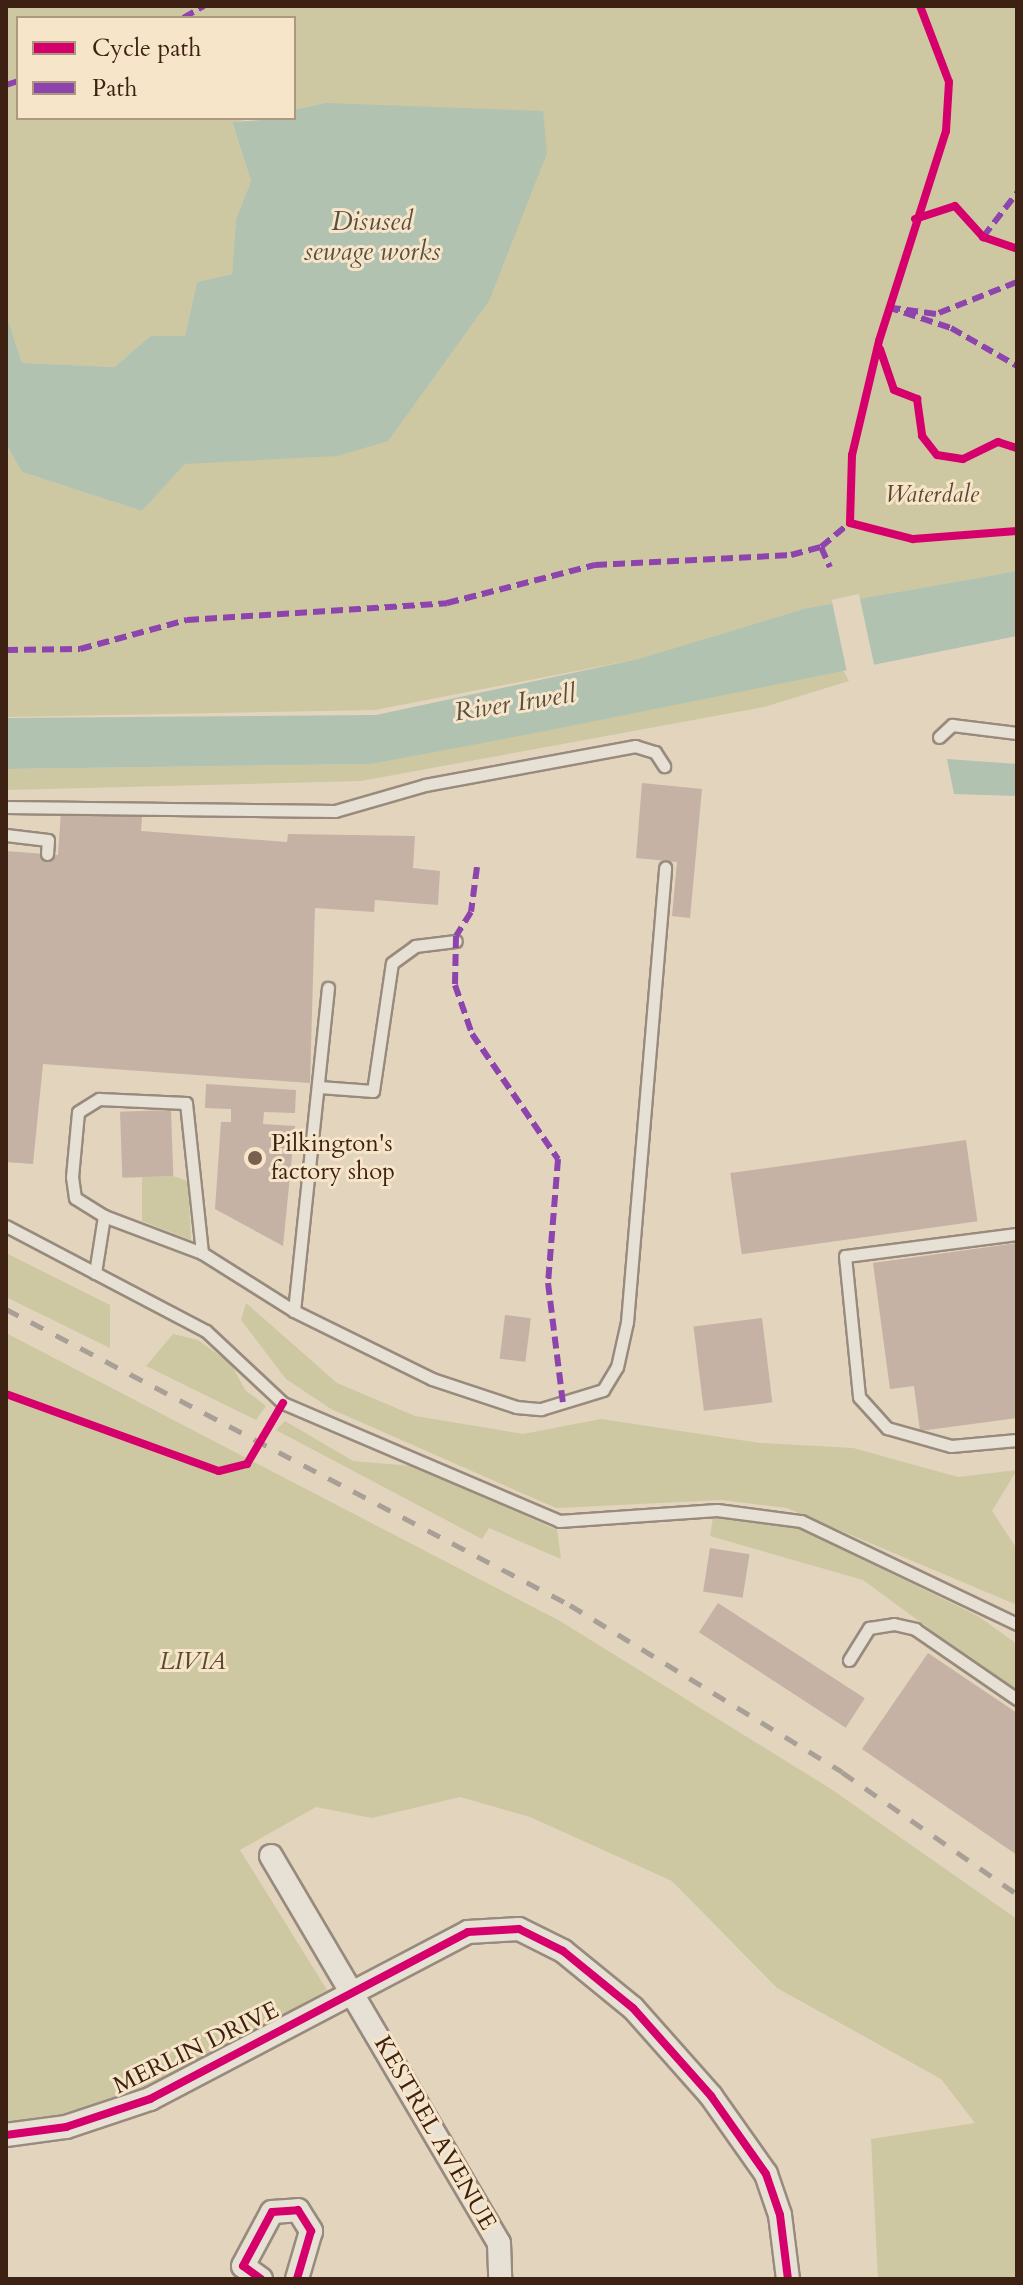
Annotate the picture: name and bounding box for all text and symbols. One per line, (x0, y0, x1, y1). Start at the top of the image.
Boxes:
legend (16, 16, 296, 120)
text: Cycle path (92, 32, 201, 65)
text: Path (92, 72, 137, 105)
water label: Disused sewage works (304, 206, 440, 268)
park label: Waterdale (885, 481, 979, 509)
water label: River Irwell (452, 678, 578, 728)
place label: Pilkington's factory shop (271, 1130, 395, 1186)
marker: Pilkington's factory shop (246, 1149, 264, 1167)
park label: LIVIA (159, 1648, 227, 1676)
street label: MERLIN DRIVE (109, 1996, 283, 2100)
street label: KESTREL AVENUE (368, 2031, 502, 2235)

